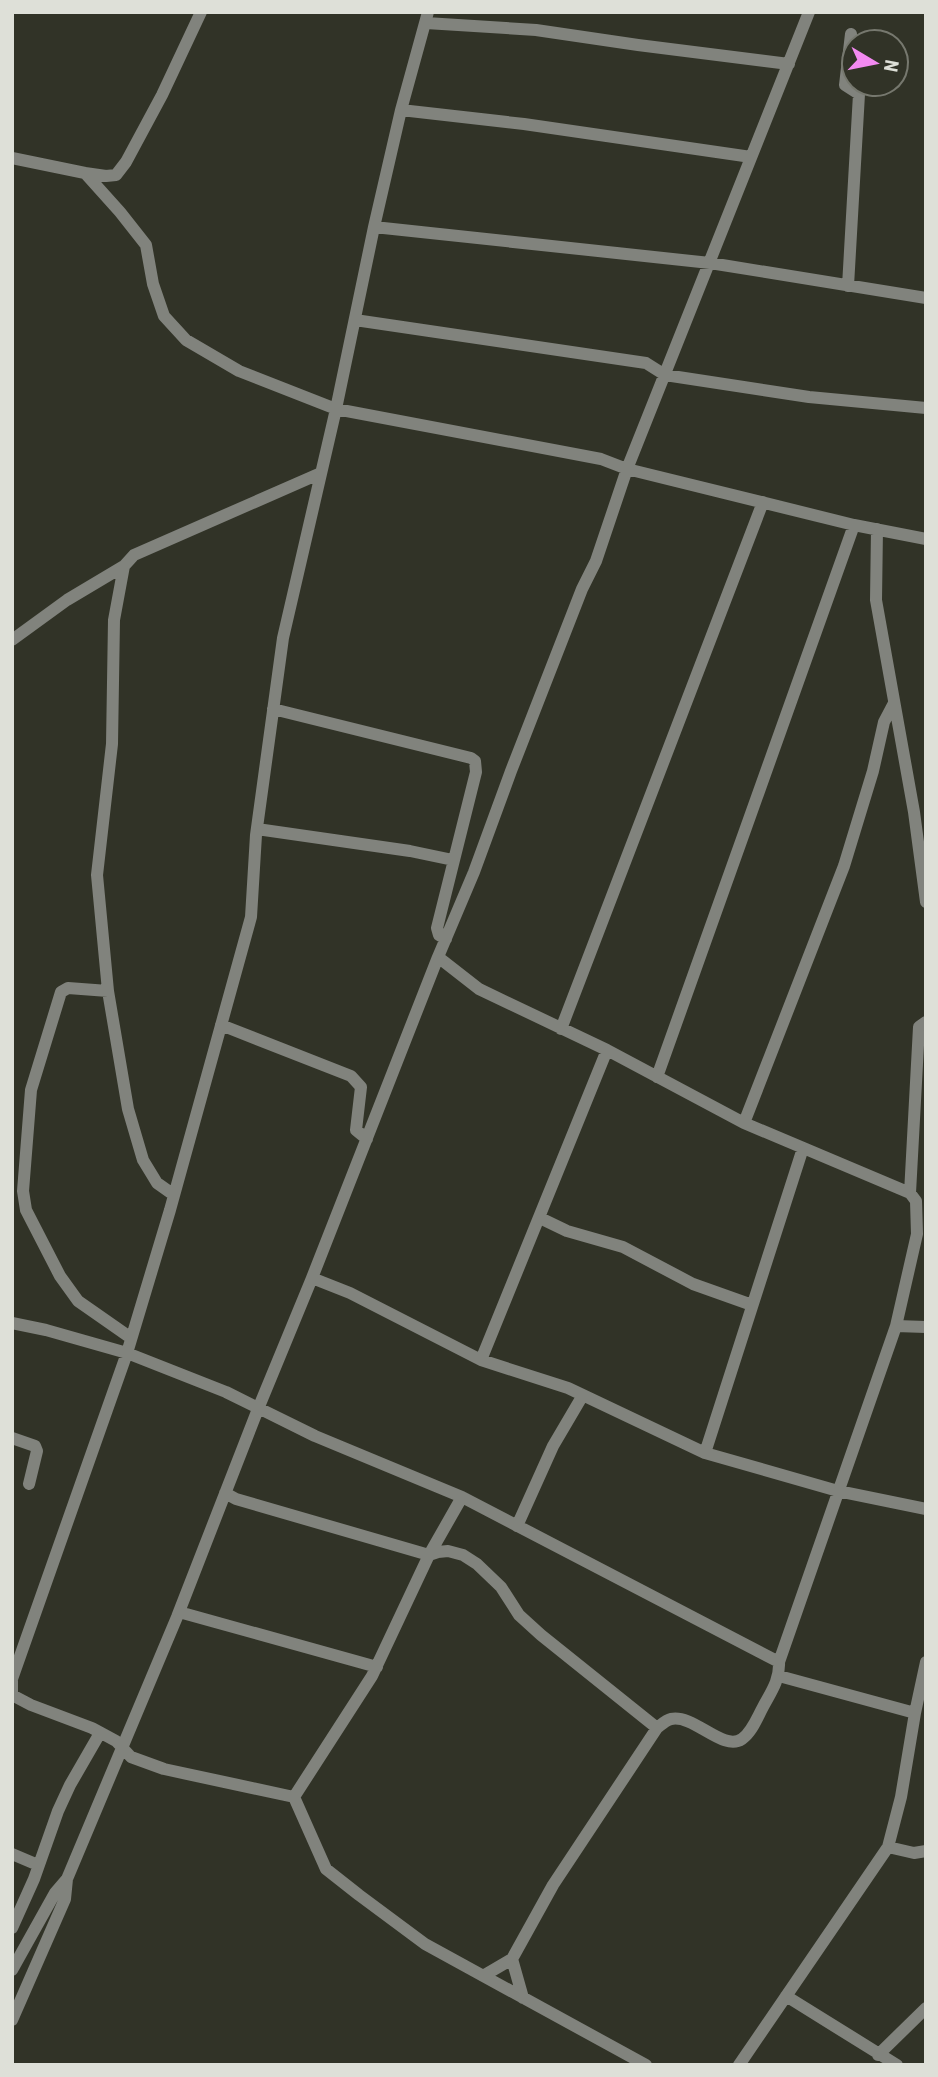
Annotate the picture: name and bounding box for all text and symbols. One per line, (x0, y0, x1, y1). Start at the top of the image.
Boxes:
north arrow (840, 28, 910, 98)
text: N (879, 58, 904, 74)

